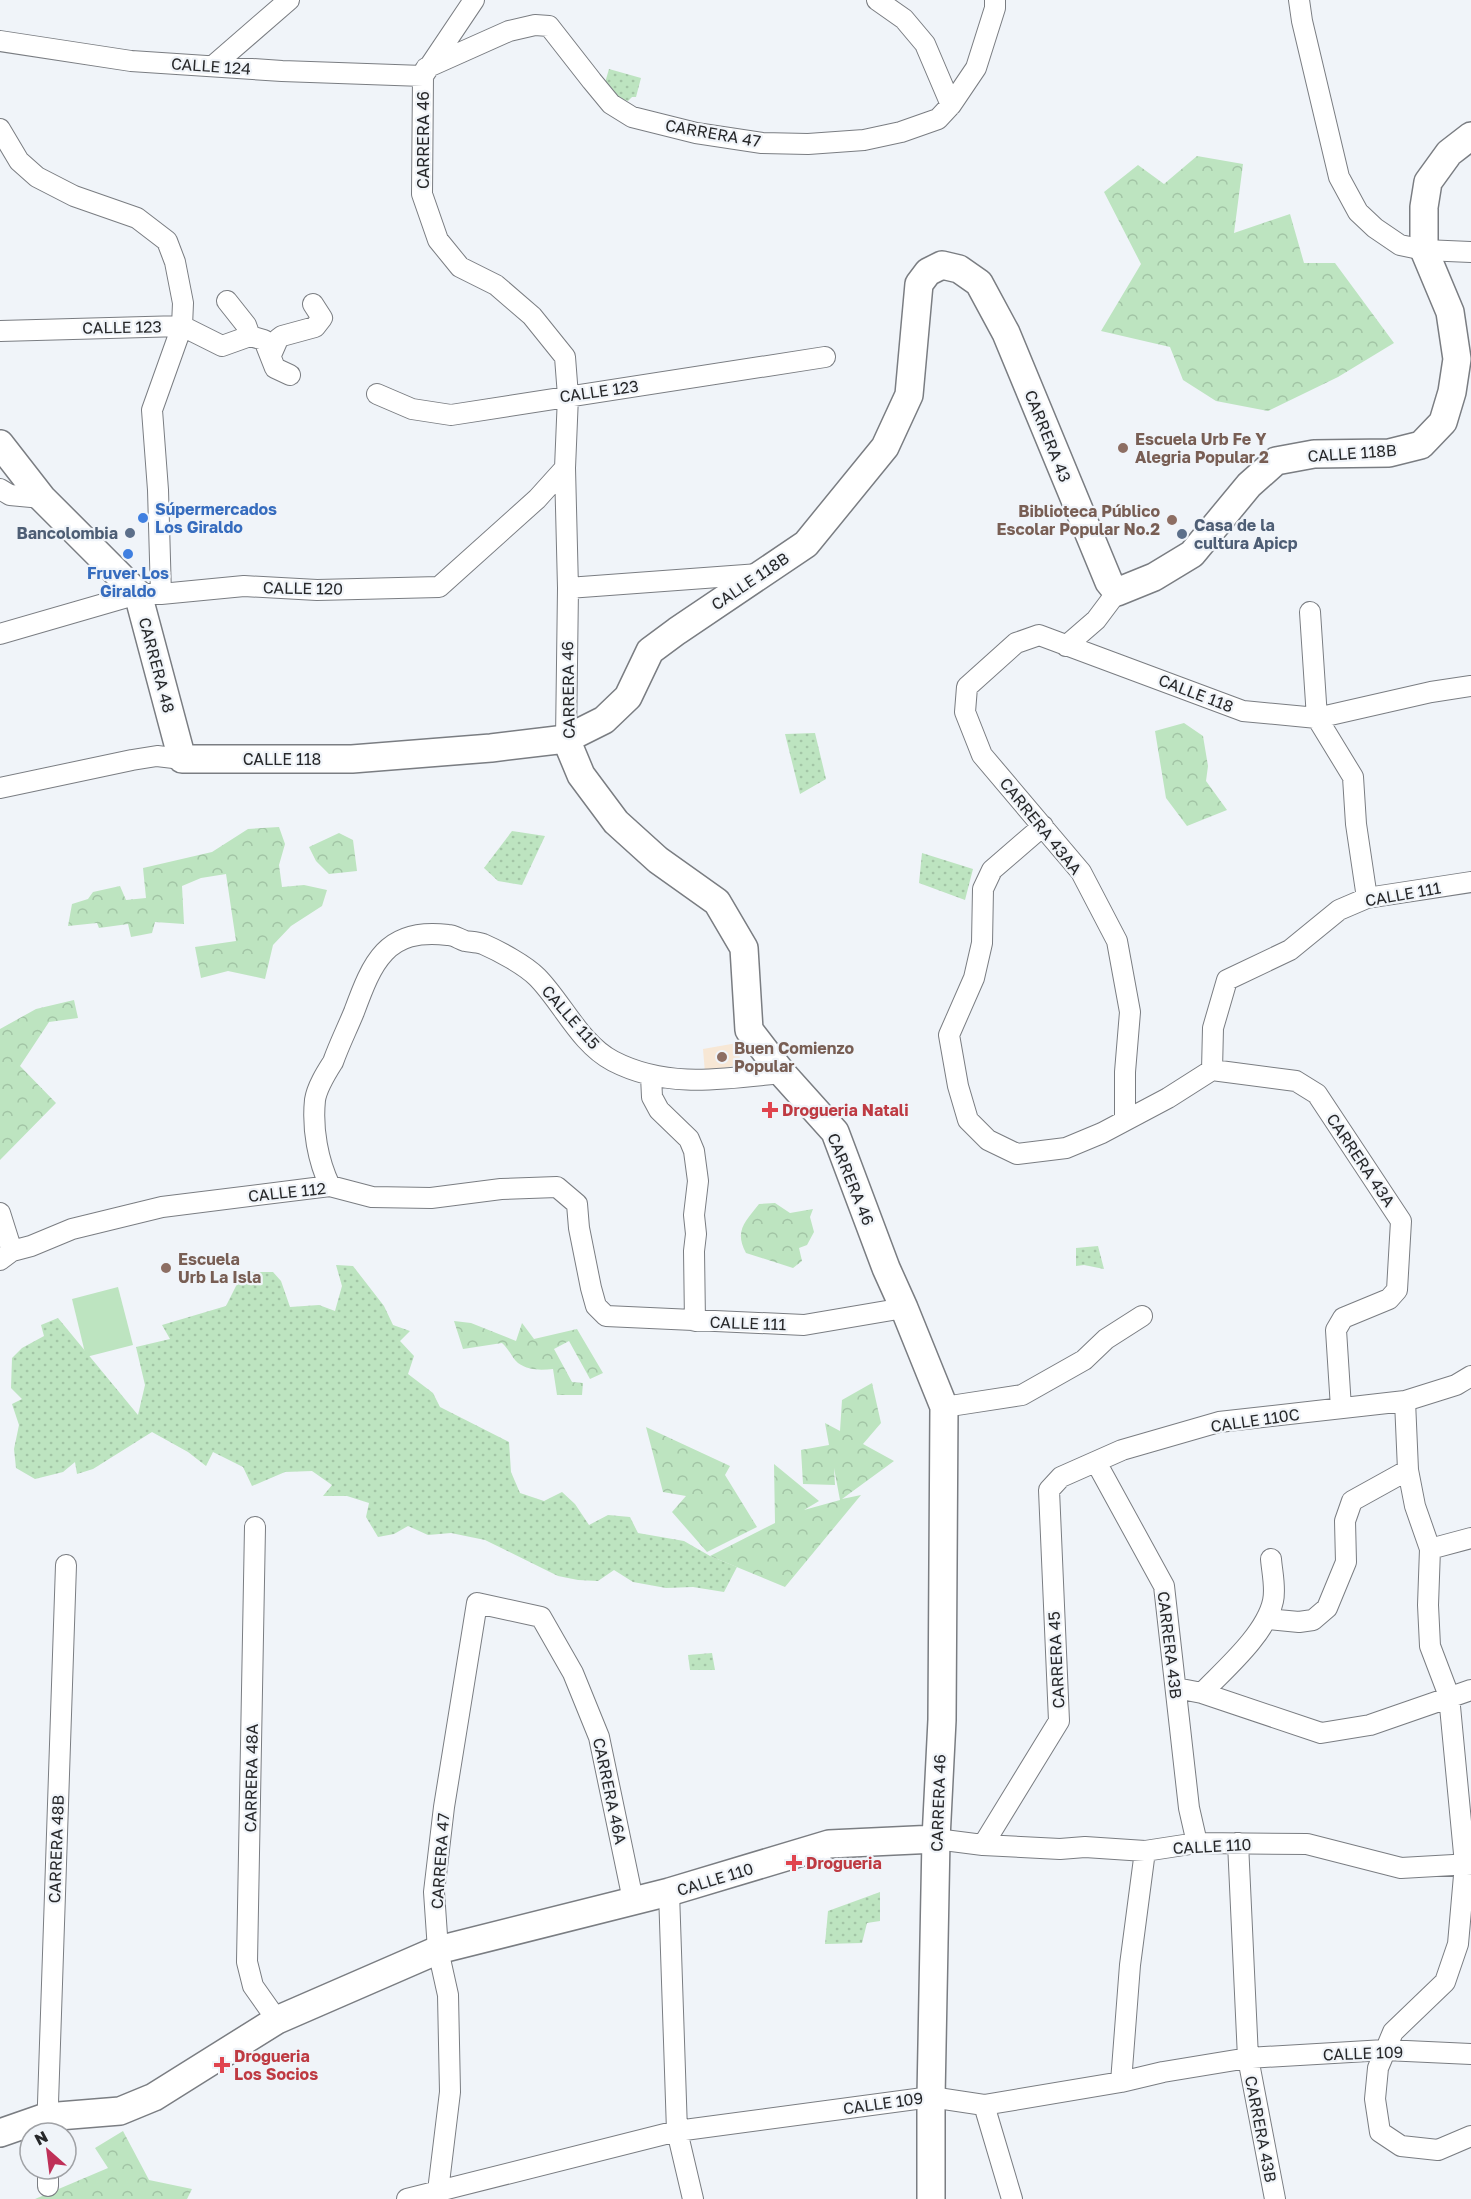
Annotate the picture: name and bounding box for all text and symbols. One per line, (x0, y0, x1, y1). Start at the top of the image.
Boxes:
street label: CALLE 124 (170, 53, 252, 79)
street label: CARRERA 46 (413, 91, 433, 189)
street label: CARRERA 47 (664, 115, 762, 151)
street label: CALLE 123 (82, 316, 162, 338)
street label: CALLE 123 (558, 376, 640, 406)
street label: CARRERA 43 (1020, 387, 1076, 485)
place label: Escuela Urb Fe Y Alegria Popular 2 (1135, 429, 1269, 467)
street label: CALLE 118B (1307, 440, 1397, 466)
marker: Escuela Urb Fe Y Alegria Popular 2 (1116, 441, 1130, 455)
place label: Súpermercados Los Giraldo (155, 499, 277, 537)
place label: Biblioteca Público Escolar Popular No.2 (997, 501, 1160, 539)
marker: Súpermercados Los Giraldo (136, 511, 150, 525)
marker: Biblioteca Público Escolar Popular No.2 (1165, 513, 1179, 527)
place label: Casa de la cultura Apicp (1194, 515, 1298, 553)
place label: Bancolombia (17, 523, 118, 543)
marker: Bancolombia (123, 526, 137, 540)
marker: Casa de la cultura Apicp (1175, 527, 1189, 541)
marker: Fruver Los Giraldo (121, 547, 135, 561)
street label: CALLE 118B (707, 548, 793, 614)
place label: Fruver Los Giraldo (87, 563, 169, 601)
street label: CALLE 120 (263, 577, 343, 599)
street label: CARRERA 48 (135, 615, 179, 715)
street label: CARRERA 46 (557, 641, 579, 739)
street label: CALLE 118 (1156, 670, 1236, 716)
street label: CALLE 118 (243, 749, 321, 769)
street label: CARRERA 43AA (996, 773, 1086, 879)
street label: CALLE 111 (1364, 877, 1443, 910)
street label: CALLE 115 (538, 981, 604, 1053)
place label: Buen Comienzo Popular (734, 1038, 854, 1076)
marker: Buen Comienzo Popular (715, 1050, 729, 1064)
place label: Drogueria Natali (782, 1100, 909, 1120)
marker: Drogueria Natali (763, 1103, 777, 1117)
street label: CARRERA 43A (1322, 1110, 1400, 1211)
street label: CARRERA 46 (823, 1130, 879, 1228)
street label: CALLE 112 (247, 1178, 327, 1206)
place label: Escuela Urb La Isla (178, 1249, 261, 1287)
marker: Escuela Urb La Isla (159, 1261, 173, 1275)
street label: CALLE 111 (709, 1312, 787, 1334)
street label: CALLE 110C (1209, 1404, 1301, 1436)
street label: CARRERA 43B (1153, 1590, 1187, 1700)
street label: CARRERA 45 (1043, 1611, 1069, 1709)
street label: CARRERA 48A (240, 1723, 262, 1832)
street label: CARRERA 46A (589, 1736, 631, 1846)
street label: CARRERA 46 (926, 1754, 950, 1852)
street label: CARRERA 48B (44, 1794, 68, 1904)
street label: CARRERA 47 (427, 1812, 453, 1910)
street label: CALLE 110 (1172, 1834, 1252, 1858)
place label: Drogueria (806, 1853, 882, 1873)
marker: Drogueria (787, 1856, 801, 1870)
street label: CALLE 110 (674, 1858, 756, 1900)
street label: CALLE 109 (1322, 2042, 1404, 2064)
place label: Drogueria Los Socios (234, 2046, 318, 2084)
marker: Drogueria Los Socios (215, 2058, 229, 2072)
street label: CARRERA 43B (1241, 2074, 1281, 2184)
street label: CALLE 109 (842, 2087, 924, 2119)
north arrow (18, 2121, 78, 2181)
text: N (31, 2126, 51, 2149)

